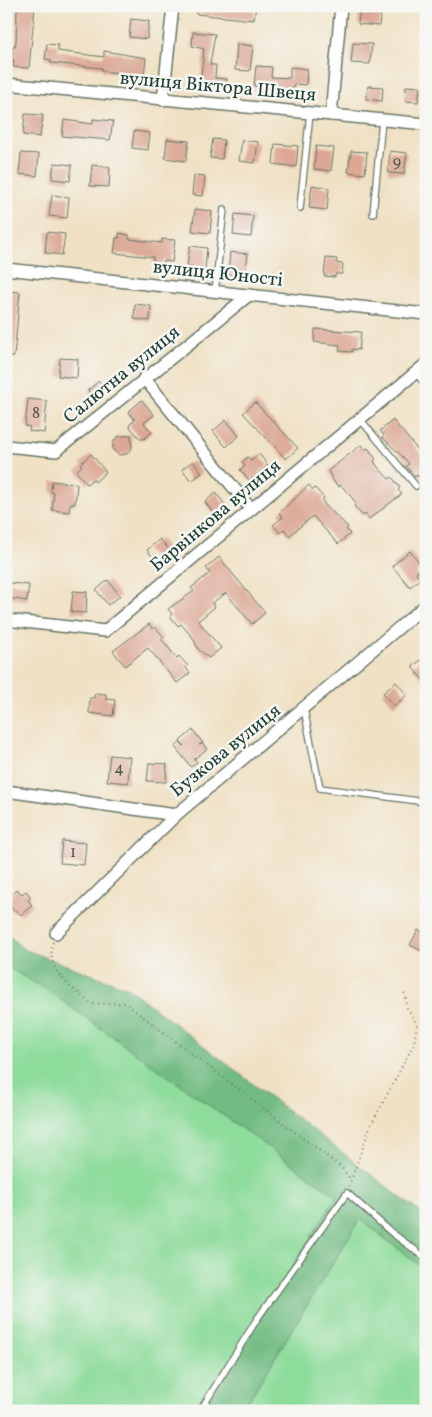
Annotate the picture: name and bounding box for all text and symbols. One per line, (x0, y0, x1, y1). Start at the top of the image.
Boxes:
street label: вулиця Віктора Швеця (119, 65, 317, 109)
house number: 9 (393, 152, 401, 174)
street label: вулиця Юності (152, 254, 285, 294)
street label: Салютна вулиця (58, 320, 186, 430)
house number: 8 (32, 403, 40, 425)
street label: Барвінкова вулиця (145, 453, 287, 578)
street label: Бузкова вулиця (165, 698, 287, 804)
house number: 4 (114, 758, 124, 780)
house number: 1 (70, 842, 76, 864)

